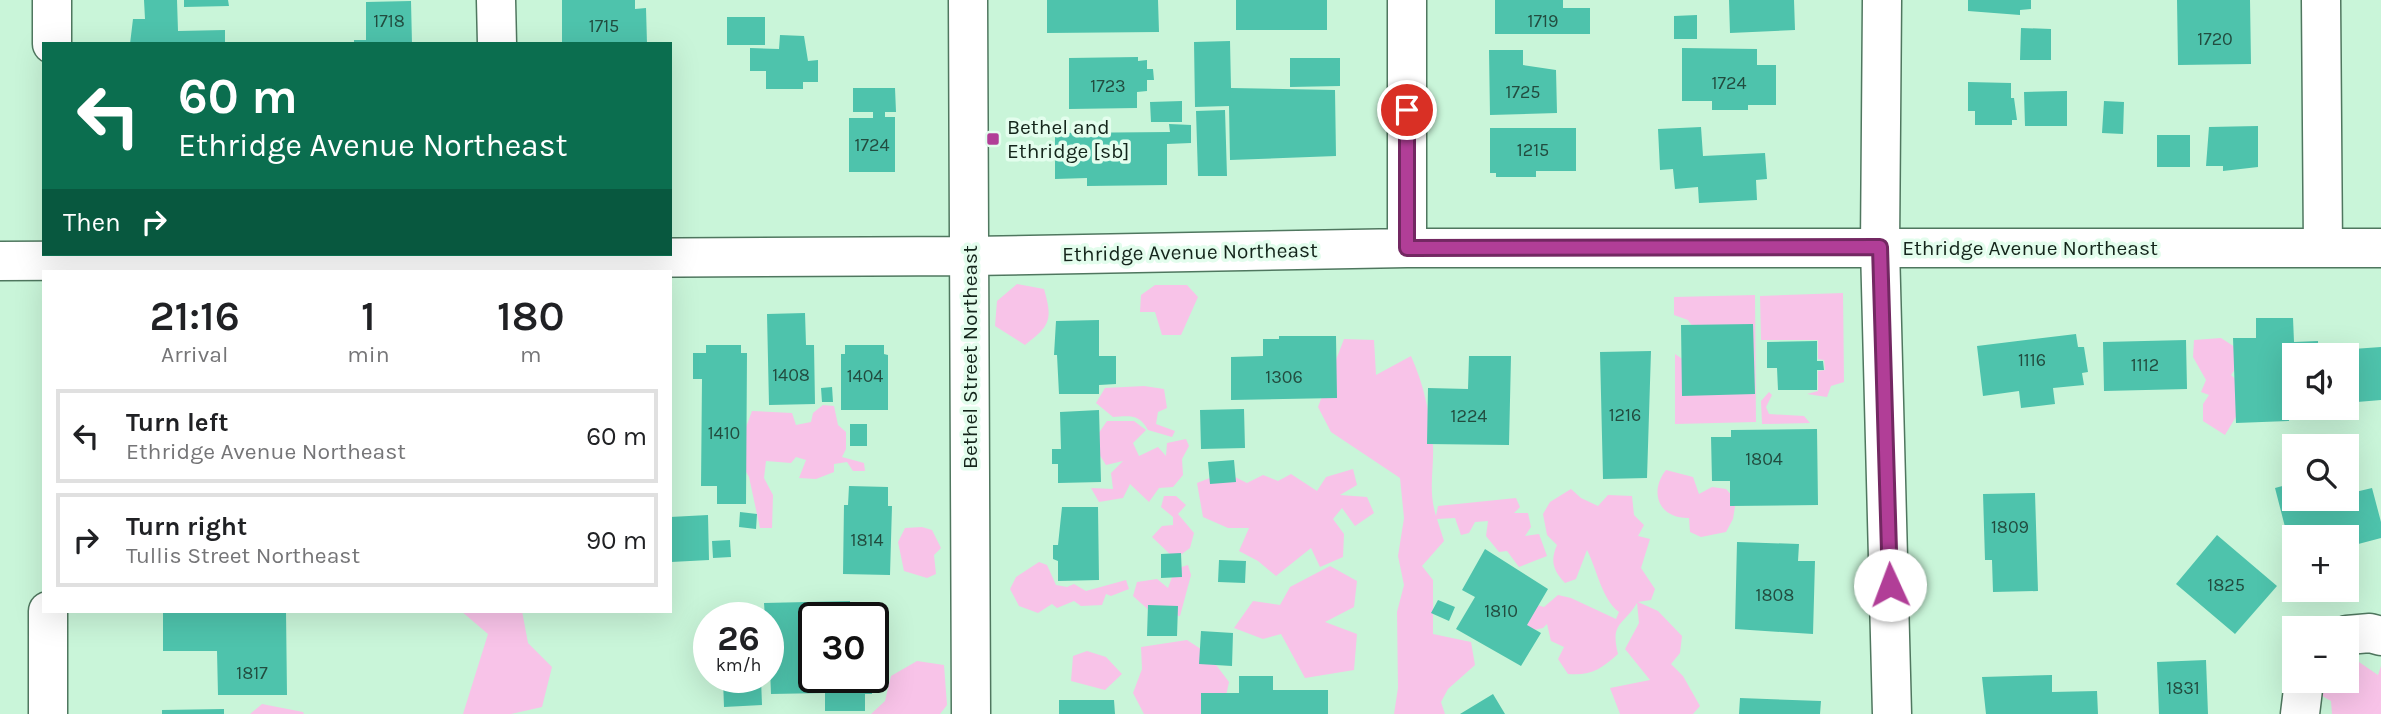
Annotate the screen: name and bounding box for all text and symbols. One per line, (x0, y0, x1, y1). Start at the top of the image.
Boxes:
house number: 1718 (373, 10, 405, 32)
house number: 1719 (1528, 10, 1558, 32)
house number: 1715 (589, 15, 619, 37)
house number: 1720 (2197, 28, 2233, 50)
text: 60 m (178, 68, 298, 125)
icon: left (63, 70, 154, 161)
house number: 1724 (1712, 72, 1746, 94)
house number: 1723 (1090, 75, 1126, 97)
pin (1377, 80, 1437, 140)
house number: 1725 (1506, 81, 1541, 103)
icon: arrive (1388, 91, 1426, 129)
place label: Bethel and Ethridge [sb] (1007, 115, 1129, 163)
text: Ethridge Avenue Northeast (178, 127, 568, 164)
marker: Bethel and Ethridge [sb] (985, 131, 1001, 147)
house number: 1724 (855, 134, 889, 156)
house number: 1215 (1517, 139, 1549, 161)
icon: right (135, 203, 173, 241)
text: Then (63, 207, 121, 238)
street label: Ethridge Avenue Northeast (1902, 236, 2158, 260)
street label: Ethridge Avenue Northeast (1062, 238, 1318, 266)
street label: Bethel Street Northeast (958, 245, 982, 469)
text: 21:16 (149, 291, 240, 341)
text: 1 (361, 291, 376, 341)
text: 180 (497, 291, 565, 341)
text: Arrival (161, 341, 228, 368)
text: min (347, 341, 390, 368)
text: m (520, 341, 542, 368)
map controls (2282, 343, 2359, 693)
button: sound (2282, 343, 2359, 420)
house number: 1116 (2018, 349, 2046, 371)
house number: 1112 (2131, 354, 2159, 376)
house number: 1408 (772, 364, 810, 386)
house number: 1404 (847, 365, 883, 387)
house number: 1306 (1265, 366, 1303, 388)
house number: 1216 (1609, 404, 1641, 426)
house number: 1224 (1451, 405, 1487, 427)
text: Turn left (126, 407, 228, 438)
icon: left (67, 417, 105, 455)
text: 60 m (586, 421, 647, 452)
house number: 1410 (708, 422, 740, 444)
button: search (2282, 434, 2359, 511)
text: Ethridge Avenue Northeast (126, 438, 406, 465)
house number: 1804 (1745, 448, 1783, 470)
text: Turn right (126, 511, 247, 542)
house number: 1809 (1991, 516, 2029, 538)
icon: right (67, 521, 105, 559)
text: 90 m (586, 525, 647, 556)
button: + (2282, 525, 2359, 602)
house number: 1814 (850, 529, 884, 551)
text: Tullis Street Northeast (126, 542, 360, 569)
position arrow (1853, 548, 1927, 622)
house number: 1825 (2207, 574, 2245, 596)
house number: 1808 (1756, 584, 1794, 606)
house number: 1810 (1484, 600, 1518, 622)
speed limit sign: 30 (798, 602, 889, 693)
button: − (2282, 616, 2359, 693)
text: 26 (717, 618, 760, 659)
text: km/h (716, 654, 761, 676)
house number: 1817 (236, 662, 268, 684)
house number: 1831 (2166, 677, 2200, 699)

